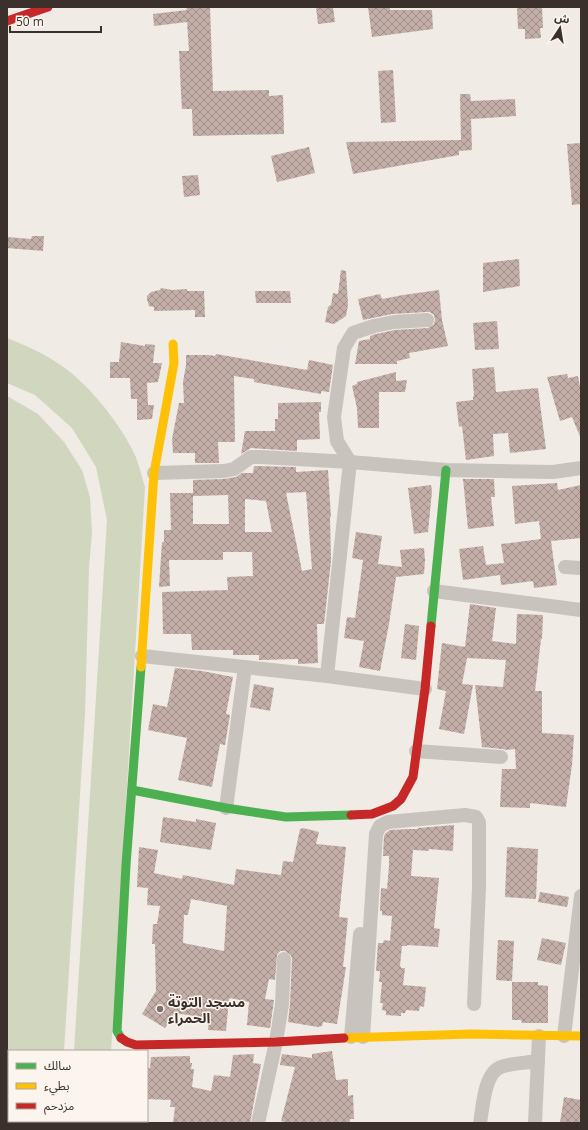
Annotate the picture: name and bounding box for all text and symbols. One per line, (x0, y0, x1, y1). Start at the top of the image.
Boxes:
scale bar (10, 8, 101, 34)
north arrow (540, 8, 580, 48)
text: ش (553, 9, 571, 27)
text: 50 m (16, 13, 44, 30)
place label: مسجد التوتة الحمراء (168, 992, 245, 1027)
marker: مسجد التوتة الحمراء (155, 1004, 165, 1014)
legend (8, 1050, 148, 1122)
text: سالك (44, 1057, 71, 1074)
text: بطيء (44, 1077, 70, 1096)
text: مزدحم (44, 1097, 74, 1115)

